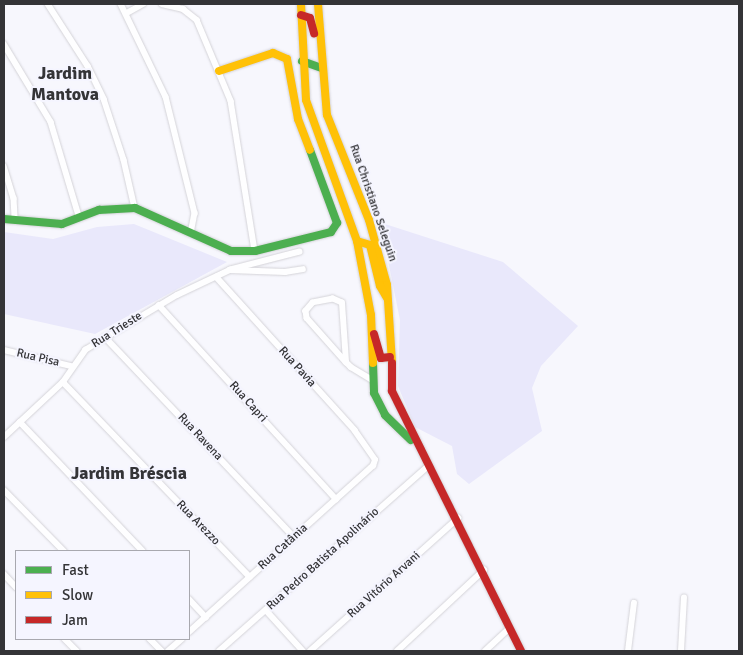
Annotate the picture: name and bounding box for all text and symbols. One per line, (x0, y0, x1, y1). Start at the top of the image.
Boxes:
district label: Jardim Mantova (31, 63, 99, 106)
street label: Rua Christiano Seleguin (346, 143, 400, 263)
street label: Rua Trieste (89, 309, 145, 351)
street label: Rua Pavia (275, 344, 319, 390)
street label: Rua Pisa (15, 346, 61, 370)
street label: Rua Capri (226, 379, 270, 425)
street label: Rua Ravena (175, 410, 225, 464)
district label: Jardim Bréscia (71, 462, 187, 484)
street label: Rua Arezzo (173, 498, 223, 548)
street label: Rua Pedro Batista Apolinário (264, 505, 382, 613)
street label: Rua Catânia (255, 521, 311, 573)
street label: Rua Vitório Arvani (345, 549, 423, 621)
legend (15, 550, 190, 640)
text: Fast (62, 561, 89, 579)
text: Slow (62, 586, 93, 604)
text: Jam (62, 611, 88, 629)

